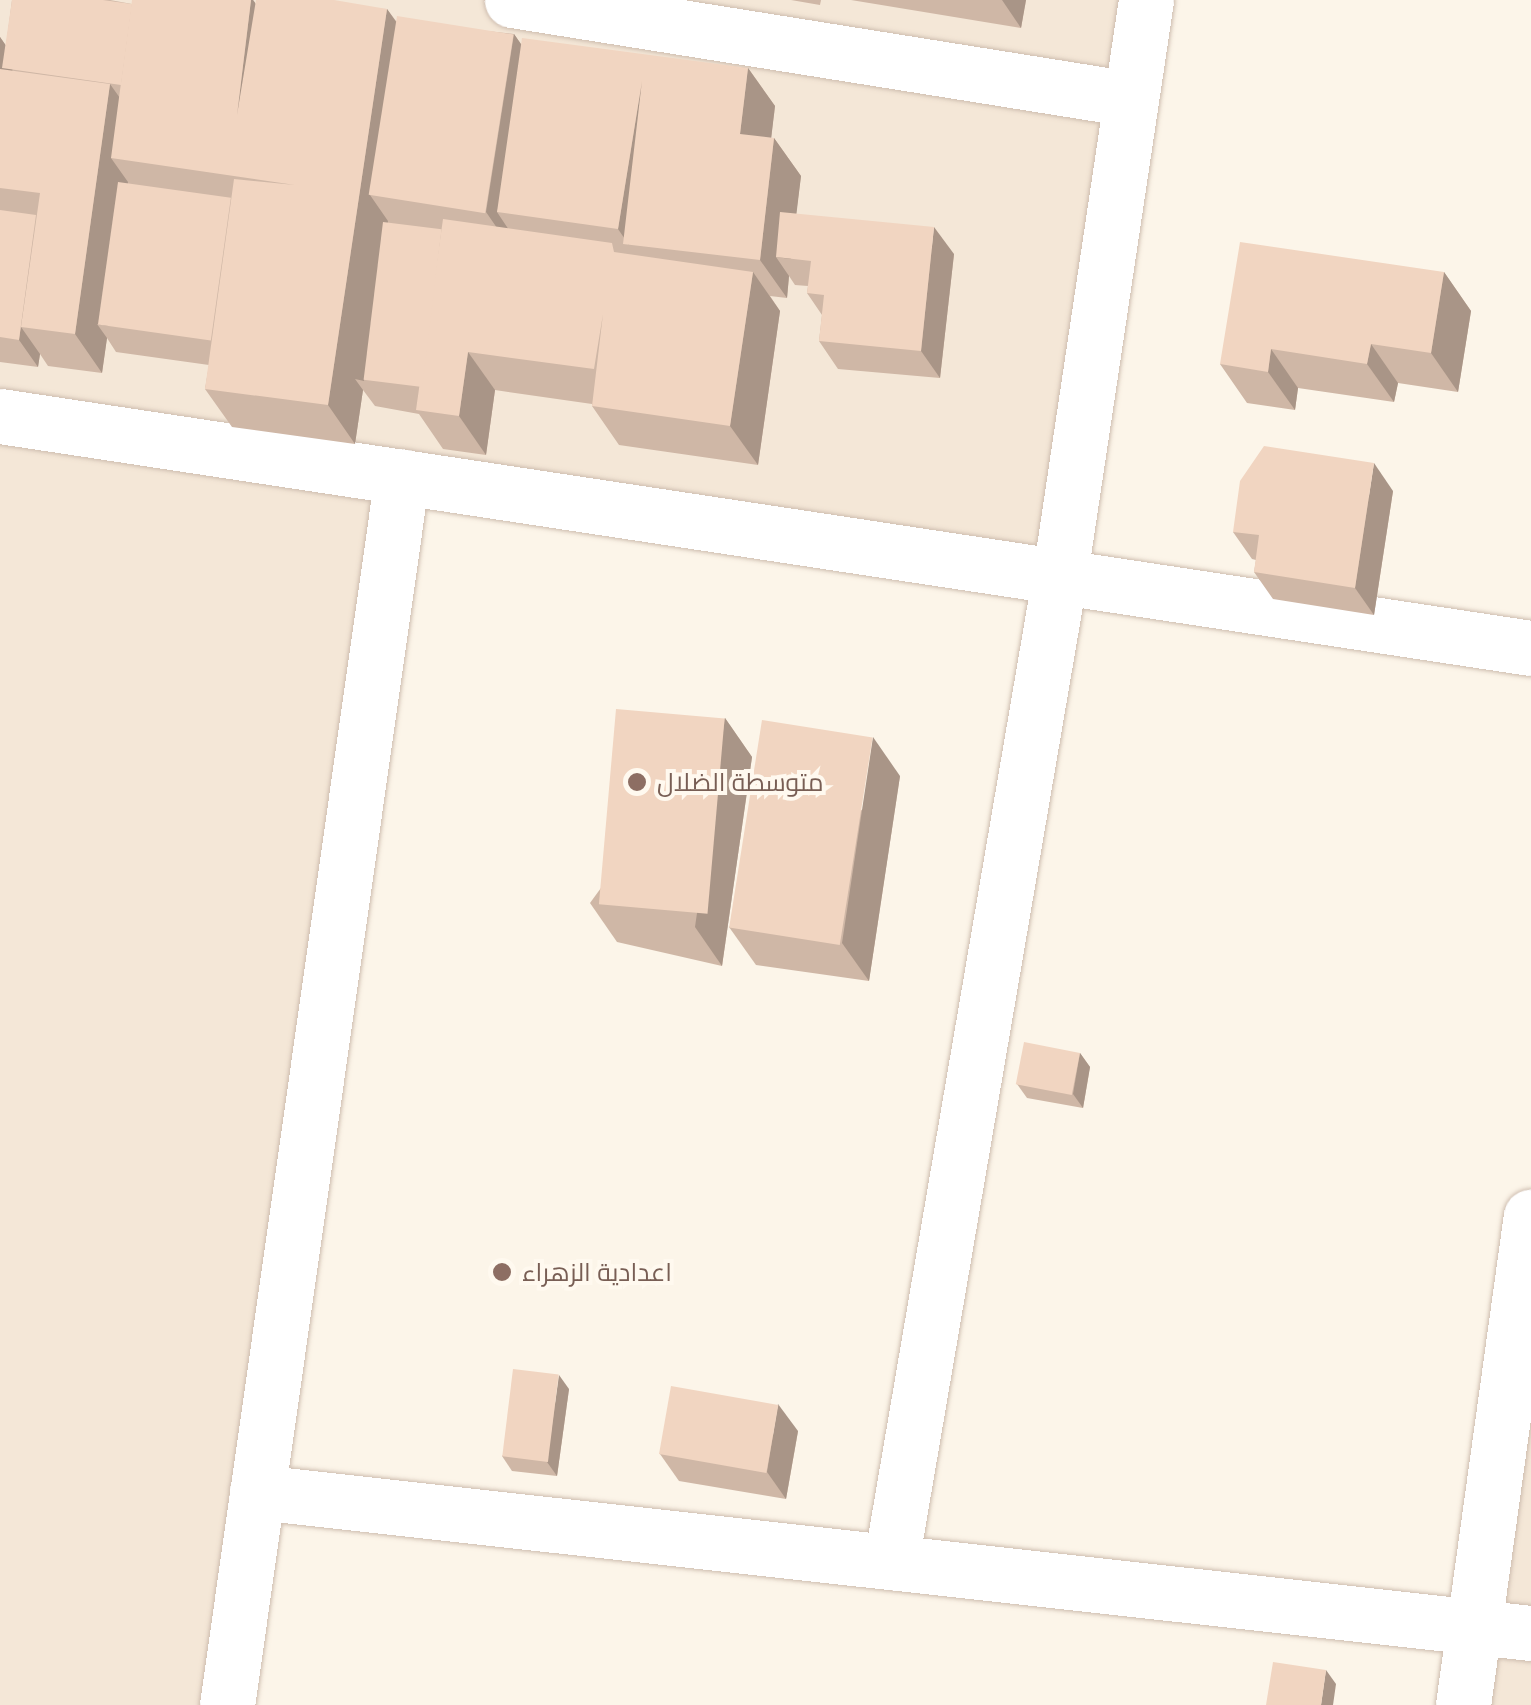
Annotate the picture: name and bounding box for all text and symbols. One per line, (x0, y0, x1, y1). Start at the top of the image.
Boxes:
place label: متوسطة الضلال (657, 767, 823, 797)
marker: متوسطة الضلال (626, 771, 648, 793)
place label: اعدادية الزهراء (522, 1257, 672, 1287)
marker: اعدادية الزهراء (491, 1261, 513, 1283)

